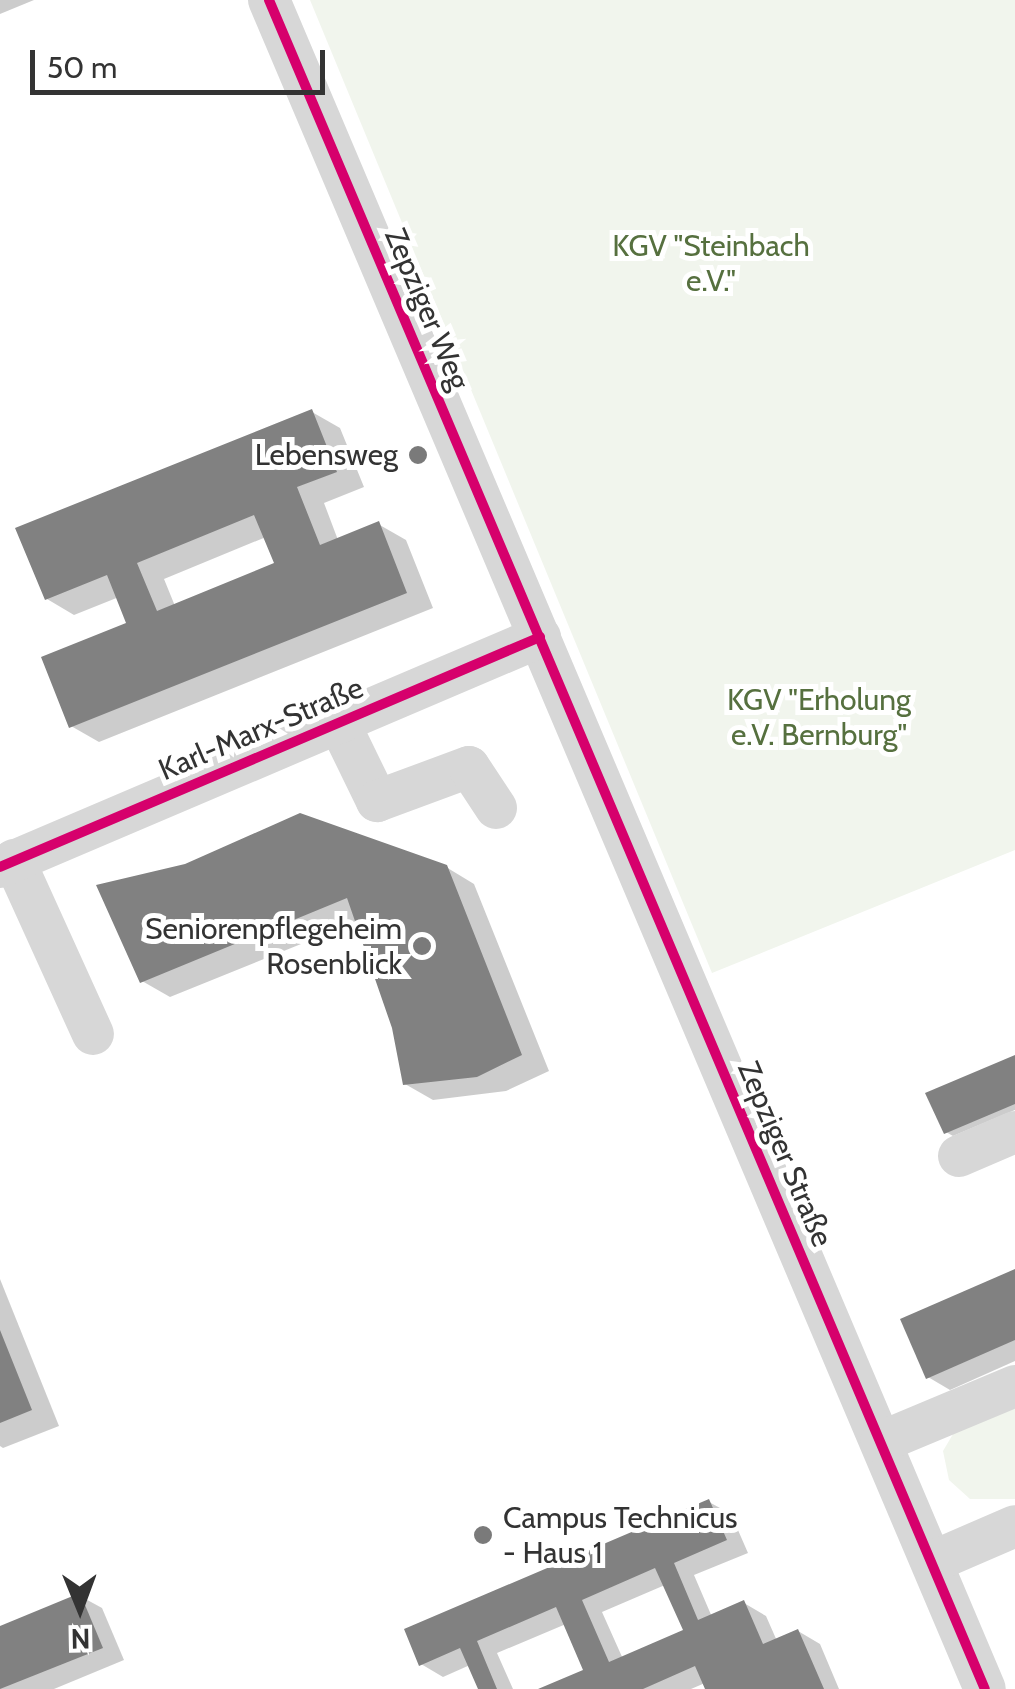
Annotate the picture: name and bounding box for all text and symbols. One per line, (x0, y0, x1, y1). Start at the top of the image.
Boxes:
scale bar (35, 30, 330, 92)
text: 50 m (47, 49, 117, 86)
street label: Zepziger Weg (377, 223, 477, 395)
park label: KGV "Steinbach e.V." (612, 228, 810, 298)
place label: Lebensweg (255, 437, 398, 473)
marker: Lebensweg (407, 444, 429, 466)
street label: Karl-Marx-Straße (153, 670, 369, 788)
park label: KGV "Erholung e.V. Bernburg" (727, 682, 911, 752)
place label: Seniorenpflegeheim Rosenblick (145, 911, 402, 982)
marker: Seniorenpflegeheim Rosenblick (411, 935, 433, 957)
street label: Zepziger Straße (730, 1056, 840, 1252)
place label: Campus Technicus - Haus 1 (503, 1500, 738, 1570)
marker: Campus Technicus - Haus 1 (472, 1524, 494, 1546)
north arrow (30, 1559, 130, 1659)
text: N (70, 1622, 91, 1656)

